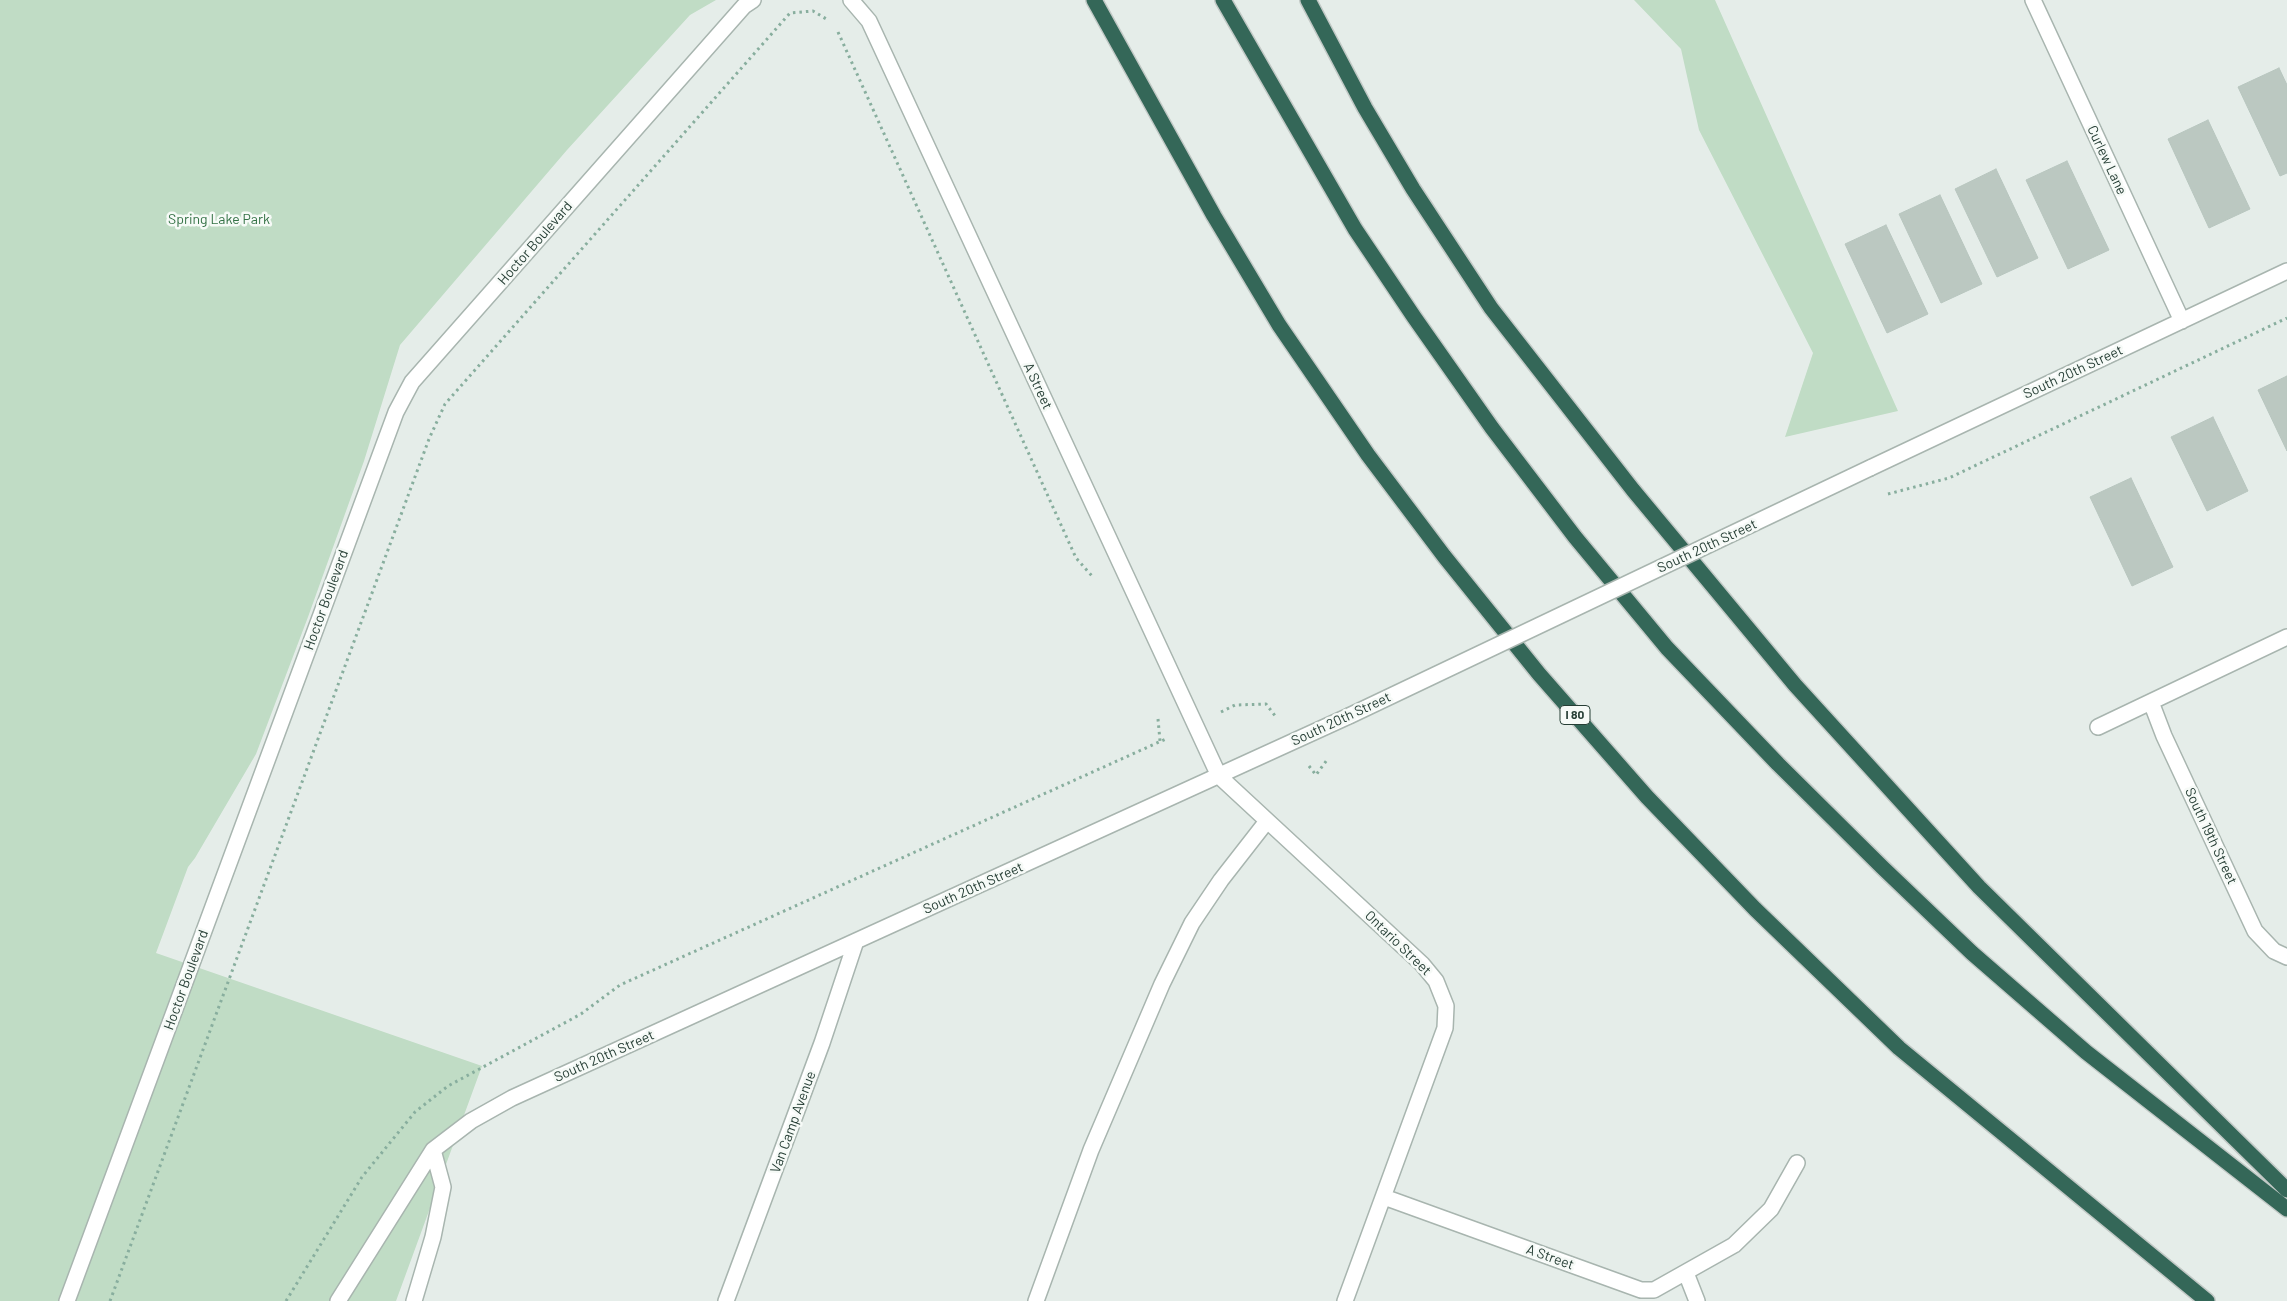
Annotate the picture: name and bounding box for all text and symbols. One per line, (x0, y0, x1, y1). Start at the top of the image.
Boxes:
street label: Curlew Lane (2084, 123, 2130, 197)
street label: Hoctor Boulevard (494, 198, 576, 288)
park label: Spring Lake Park (168, 211, 270, 227)
street label: South 20th Street (2021, 342, 2125, 402)
street label: A Street (1020, 360, 1056, 412)
street label: South 20th Street (1655, 516, 1759, 576)
street label: Hoctor Boulevard (300, 548, 352, 652)
street label: South 20th Street (1289, 689, 1393, 749)
road number: I 80 (1560, 706, 1590, 724)
street label: South 19th Street (2181, 785, 2241, 887)
street label: South 20th Street (920, 858, 1026, 918)
street label: Ontario Street (1361, 907, 1435, 979)
street label: Hoctor Boulevard (160, 928, 212, 1032)
street label: South 20th Street (551, 1026, 657, 1086)
street label: Van Camp Avenue (767, 1069, 819, 1175)
street label: A Street (1524, 1241, 1576, 1273)

